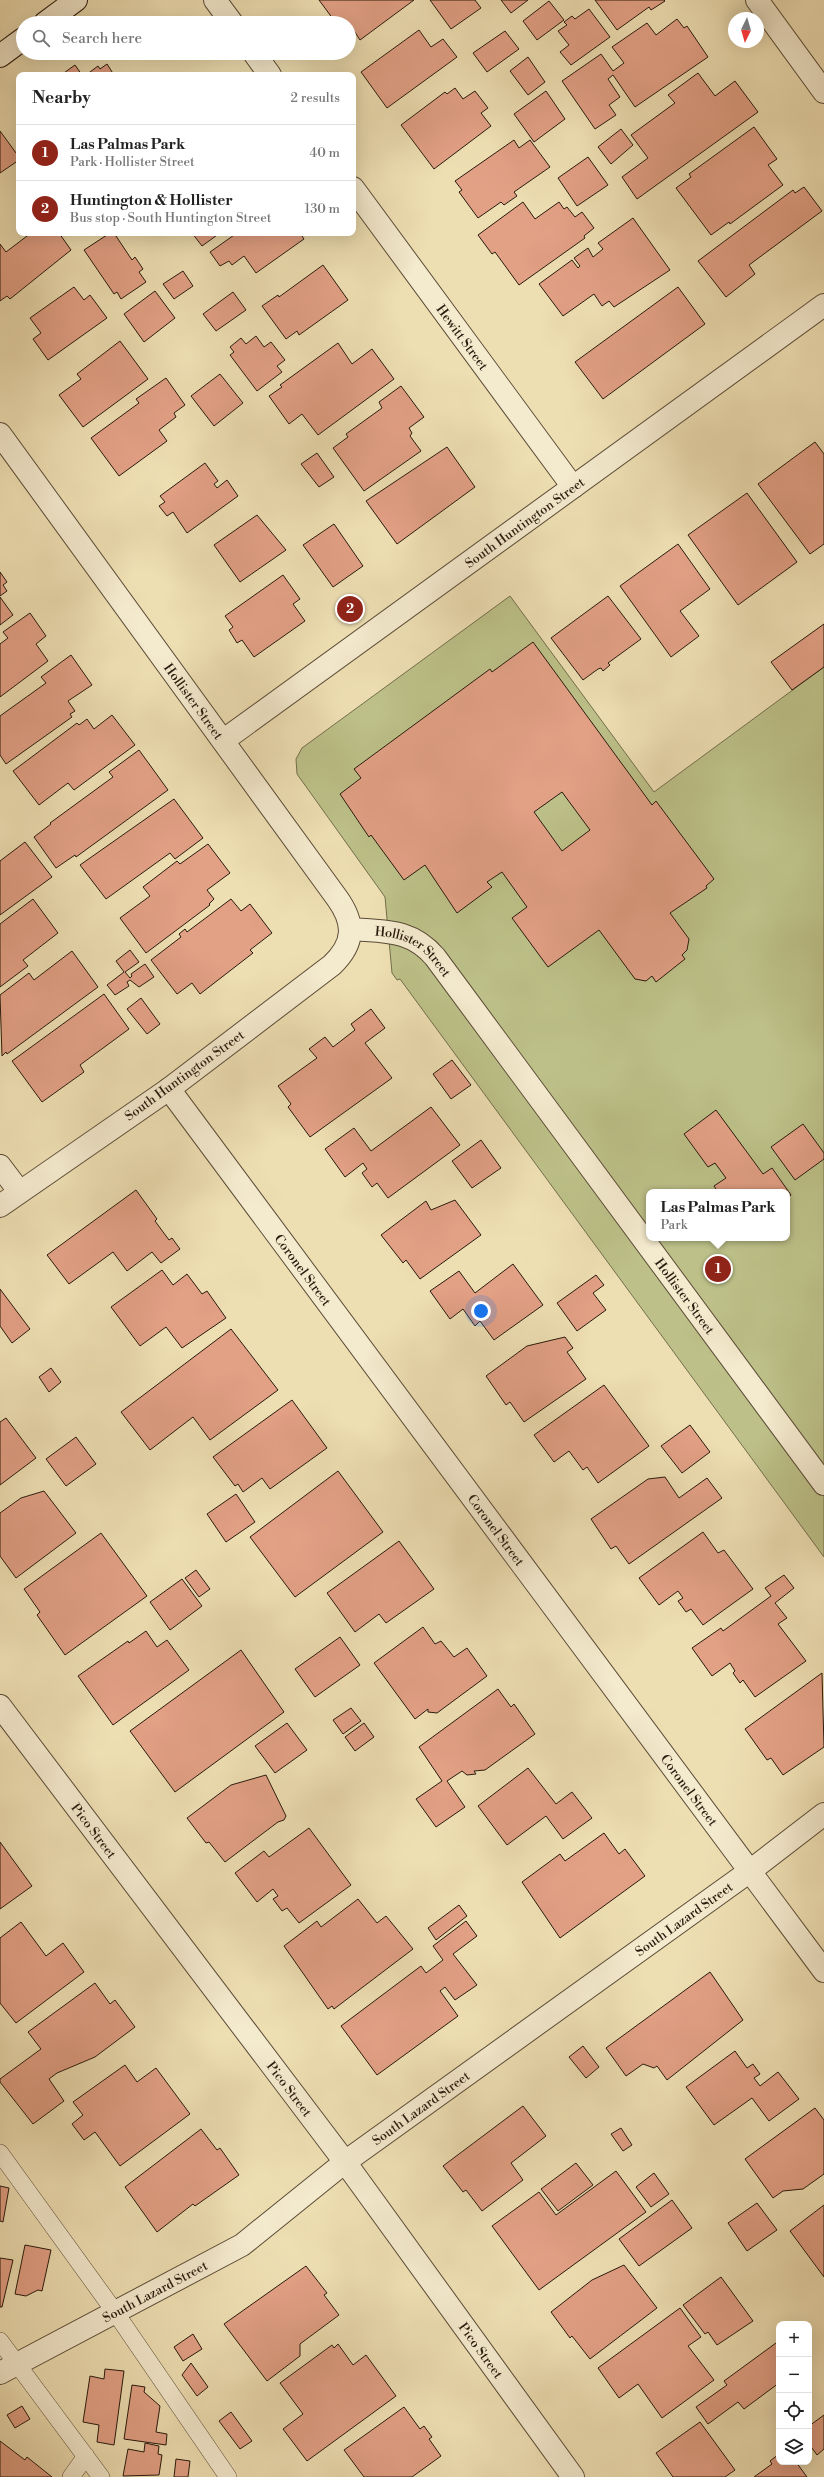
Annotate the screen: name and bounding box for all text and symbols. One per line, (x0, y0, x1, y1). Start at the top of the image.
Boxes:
north arrow (728, 12, 764, 48)
search box (16, 16, 356, 60)
icon: search (30, 27, 52, 49)
text: Search here (62, 29, 142, 48)
text: Nearby (32, 87, 91, 109)
text: 2 results (291, 90, 340, 106)
text: Las Palmas Park (70, 135, 185, 154)
text: 1 (42, 145, 48, 161)
text: 40 m (310, 145, 340, 161)
text: Park · Hollister Street (70, 154, 195, 170)
text: Huntington & Hollister (70, 191, 233, 210)
text: 2 (41, 201, 49, 217)
text: 130 m (305, 201, 340, 217)
text: Bus stop · South Huntington Street (70, 210, 271, 226)
street label: Hewitt Street (432, 302, 491, 374)
street label: South Huntington Street (462, 474, 588, 572)
pin: 2 (337, 594, 363, 624)
street label: Hollister Street (160, 660, 226, 743)
street label: Hollister Street (374, 924, 454, 981)
street label: South Huntington Street (122, 1027, 248, 1125)
popup (646, 1189, 790, 1241)
text: Las Palmas Park (660, 1198, 776, 1217)
text: Park (660, 1217, 687, 1233)
street label: Coronel Street (271, 1231, 334, 1310)
pin: 1 (705, 1254, 731, 1284)
street label: Hollister Street (651, 1255, 718, 1338)
your location (471, 1301, 491, 1321)
street label: Coronel Street (464, 1491, 528, 1570)
street label: Coronel Street (657, 1751, 721, 1830)
street label: Pico Street (67, 1800, 120, 1862)
street label: South Lazard Street (632, 1879, 736, 1960)
street label: Pico Street (263, 2059, 315, 2121)
street label: South Lazard Street (369, 2068, 473, 2149)
street label: South Lazard Street (100, 2258, 211, 2326)
street label: Pico Street (455, 2320, 506, 2382)
map controls (776, 2321, 812, 2465)
button: + (776, 2321, 812, 2357)
button: − (776, 2357, 812, 2393)
button: locate (776, 2393, 812, 2429)
button: layers (776, 2429, 812, 2465)

